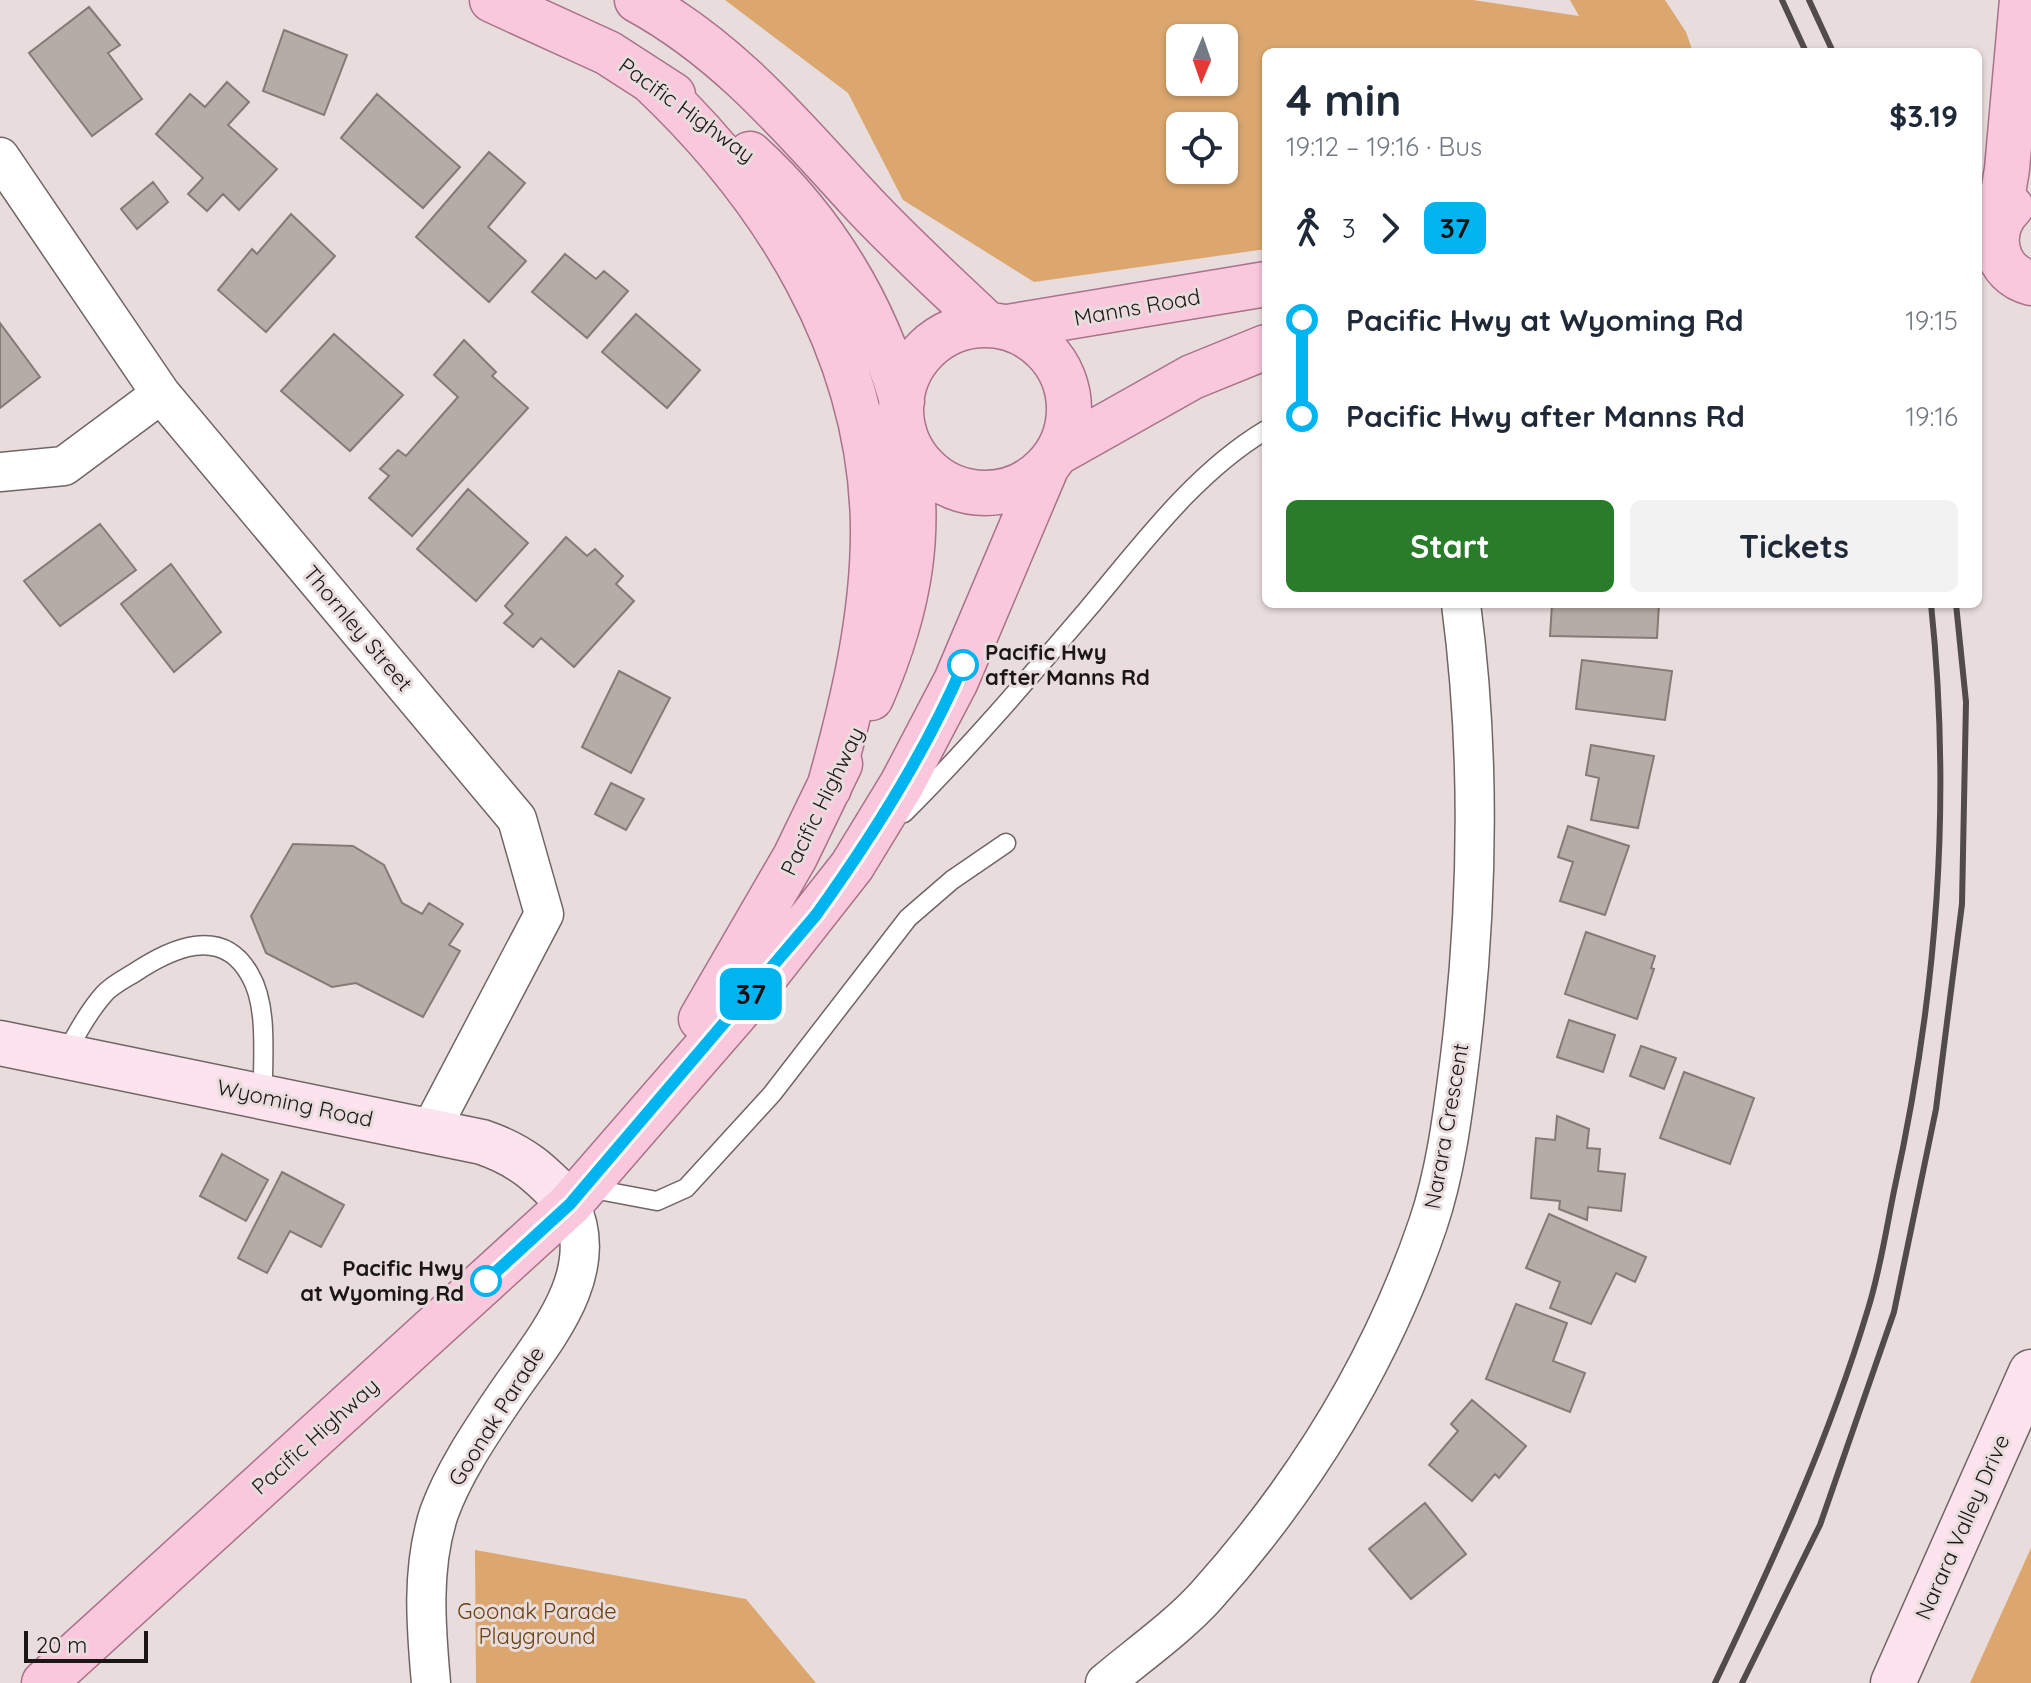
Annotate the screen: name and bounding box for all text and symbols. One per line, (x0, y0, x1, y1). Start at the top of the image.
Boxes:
north arrow (1166, 24, 1238, 96)
map controls (1166, 24, 1238, 184)
street label: Pacific Highway (613, 51, 761, 169)
text: 4 min (1286, 72, 1401, 127)
text: $3.19 (1889, 97, 1958, 135)
button: locate (1166, 112, 1238, 184)
text: 19:12 – 19:16 · Bus (1286, 130, 1482, 163)
icon: walk (1286, 206, 1330, 250)
icon: forward (1368, 206, 1412, 250)
text: 37 (1440, 210, 1470, 245)
text: 3 (1342, 212, 1356, 245)
street label: Manns Road (1072, 282, 1202, 332)
text: Pacific Hwy at Wyoming Rd (1346, 301, 1744, 339)
text: 19:15 (1905, 304, 1958, 337)
text: Pacific Hwy after Manns Rd (1346, 397, 1745, 435)
text: 19:16 (1905, 400, 1958, 433)
button: Start (1286, 500, 1614, 592)
button: Tickets (1630, 500, 1958, 592)
street label: Thornley Street (297, 559, 419, 697)
place label: Pacific Hwy after Manns Rd (985, 638, 1150, 691)
marker: Pacific Hwy after Manns Rd (948, 650, 978, 680)
street label: Pacific Highway (774, 722, 870, 880)
line badge: 37 (715, 968, 787, 1020)
text: 37 (736, 976, 766, 1011)
street label: Narara Crescent (1418, 1041, 1474, 1211)
street label: Wyoming Road (214, 1073, 376, 1133)
place label: Pacific Hwy at Wyoming Rd (300, 1254, 464, 1307)
marker: Pacific Hwy at Wyoming Rd (471, 1266, 501, 1296)
street label: Goonak Parade (442, 1341, 550, 1491)
street label: Pacific Highway (246, 1372, 384, 1500)
street label: Narara Valley Drive (1909, 1430, 2015, 1624)
park label: Goonak Parade Playground (457, 1597, 617, 1650)
scale bar (24, 1627, 148, 1663)
text: 20 m (36, 1631, 87, 1659)

